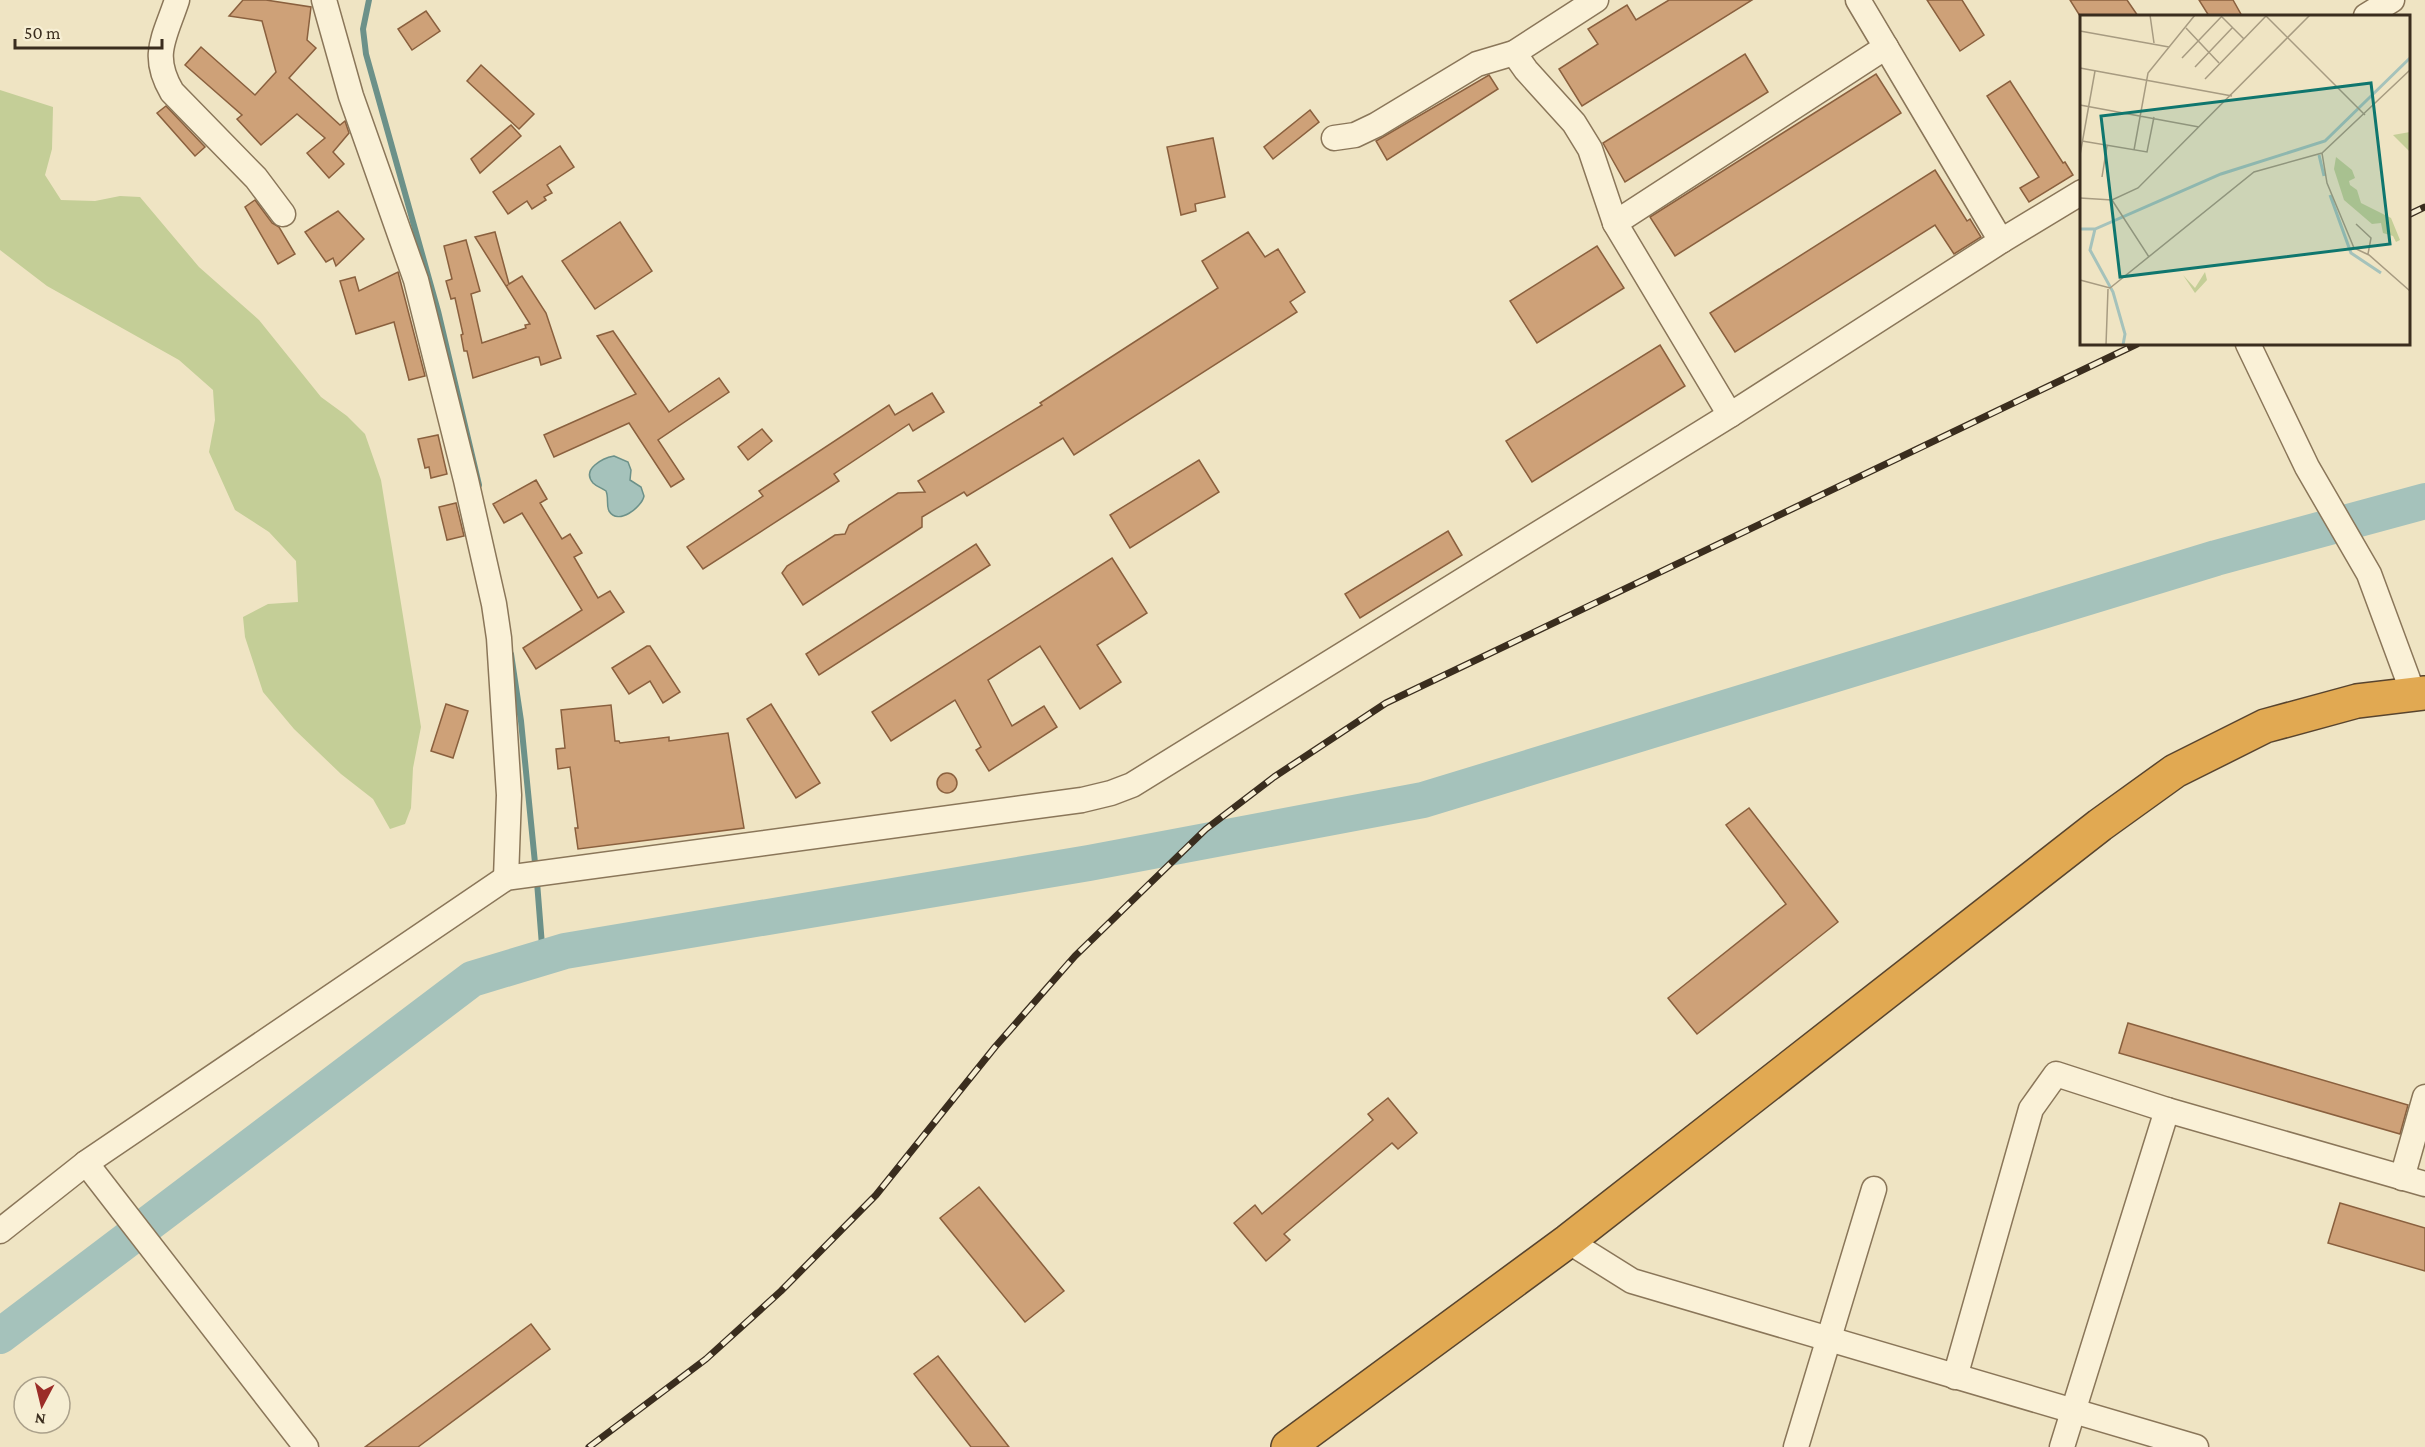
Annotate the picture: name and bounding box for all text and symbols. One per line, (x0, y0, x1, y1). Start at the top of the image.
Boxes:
scale bar (15, 12, 162, 50)
inset map (2080, 15, 2410, 345)
text: 50 m (24, 23, 61, 43)
north arrow (12, 1375, 72, 1435)
text: N (34, 1410, 47, 1428)

